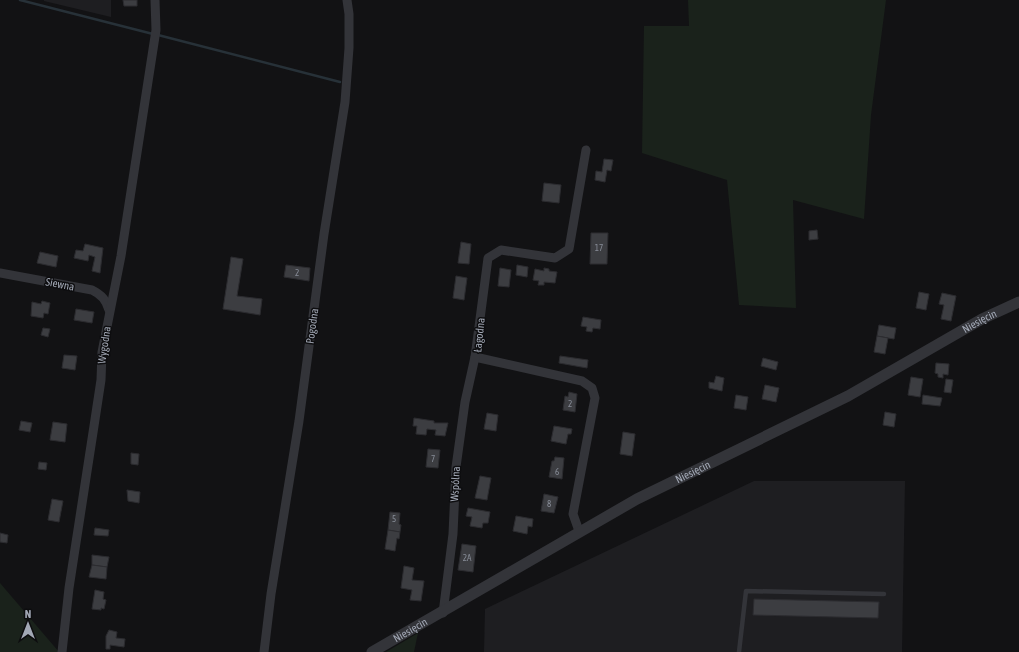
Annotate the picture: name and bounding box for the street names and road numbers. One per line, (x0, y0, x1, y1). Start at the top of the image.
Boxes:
street label: Siewna (45, 275, 75, 293)
street label: Pogodna (304, 307, 320, 345)
street label: Niesięcin (960, 307, 998, 335)
street label: Łagodna (471, 317, 487, 353)
street label: Wygodna (95, 325, 113, 365)
street label: Niesięcin (673, 458, 712, 485)
street label: Wspólna (448, 466, 462, 502)
street label: Niesięcin (391, 615, 429, 645)

